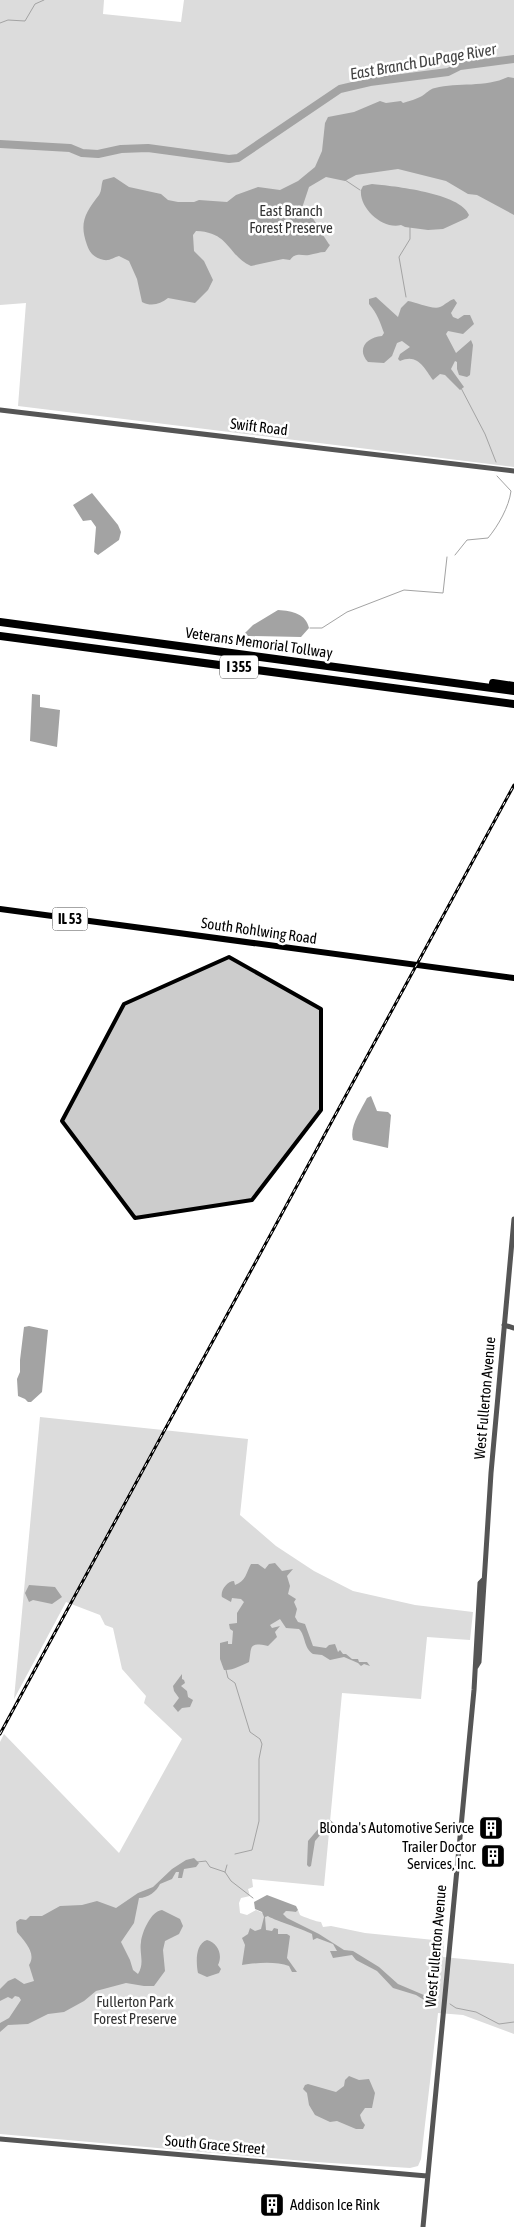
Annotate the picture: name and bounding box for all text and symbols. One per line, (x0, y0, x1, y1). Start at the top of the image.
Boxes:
water label: East Branch DuPage River (348, 39, 499, 84)
park label: East Branch Forest Preserve (249, 202, 333, 236)
street label: Swift Road (229, 415, 289, 438)
street label: Veterans Memorial Tollway (184, 624, 334, 661)
road number: I 355 (220, 656, 258, 679)
road number: IL 53 (52, 908, 88, 931)
street label: South Rohlwing Road (200, 914, 318, 947)
street label: West Fullerton Avenue (471, 1336, 498, 1460)
building icon: Blonda's Automotive Serivce (478, 1815, 504, 1841)
place label: Blonda's Automotive Serivce (319, 1819, 474, 1836)
place label: Trailer Doctor Services, Inc. (402, 1838, 477, 1872)
building icon: Trailer Doctor Services, Inc. (480, 1843, 506, 1869)
street label: West Fullerton Avenue (422, 1884, 449, 2008)
park label: Fullerton Park Forest Preserve (93, 1993, 177, 2027)
street label: South Grace Street (164, 2132, 266, 2157)
building icon: Addison Ice Rink (259, 2192, 285, 2218)
place label: Addison Ice Rink (290, 2196, 380, 2213)

